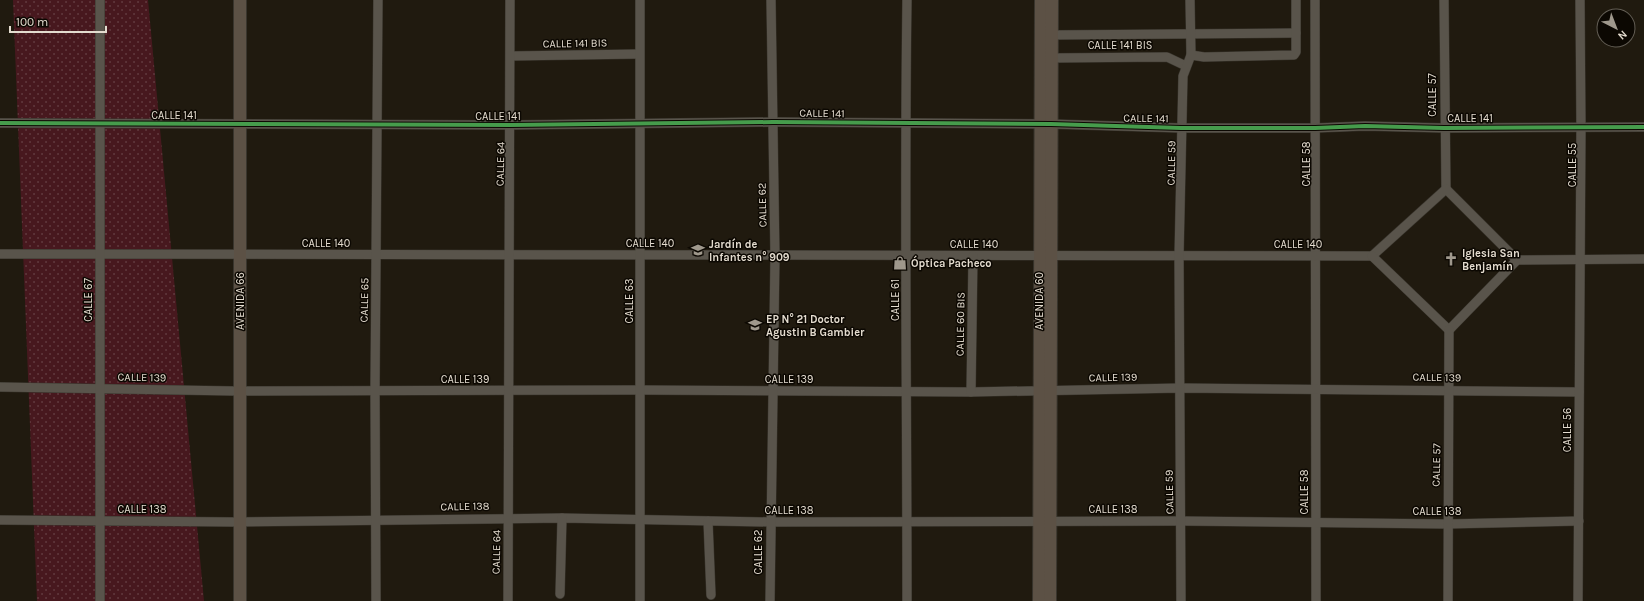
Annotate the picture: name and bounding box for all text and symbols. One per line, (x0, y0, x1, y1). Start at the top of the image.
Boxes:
scale bar (10, 8, 106, 34)
north arrow (1596, 8, 1636, 48)
text: 100 m (16, 15, 48, 29)
text: N (1615, 28, 1630, 43)
street label: CALLE 141 BIS (543, 36, 607, 51)
street label: CALLE 141 BIS (1088, 39, 1152, 52)
street label: CALLE 57 (1426, 73, 1439, 117)
street label: CALLE 141 (799, 107, 845, 120)
street label: CALLE 141 (151, 109, 197, 122)
street label: CALLE 141 (475, 110, 521, 123)
street label: CALLE 141 (1123, 112, 1169, 125)
street label: CALLE 141 (1447, 112, 1493, 125)
street label: CALLE 59 (1165, 141, 1178, 185)
street label: CALLE 58 (1300, 141, 1313, 187)
street label: CALLE 64 (494, 142, 507, 186)
street label: CALLE 55 (1566, 143, 1579, 187)
street label: CALLE 62 (756, 182, 769, 228)
street label: CALLE 140 (302, 237, 350, 250)
street label: CALLE 140 (626, 237, 674, 250)
place label: Jardín de Infantes n° 909 (709, 238, 790, 264)
street label: CALLE 140 (950, 238, 998, 251)
street label: CALLE 140 (1274, 238, 1322, 251)
school or university icon: Jardín de Infantes n° 909 (690, 242, 706, 258)
place label: Iglesia San Benjamín (1462, 247, 1520, 273)
church icon: Iglesia San Benjamín (1443, 251, 1459, 267)
shop icon: Óptica Pacheco (892, 255, 908, 271)
place label: Óptica Pacheco (911, 255, 992, 270)
street label: AVENIDA 66 (234, 272, 247, 330)
street label: AVENIDA 60 (1033, 272, 1046, 330)
street label: CALLE 67 (82, 278, 95, 322)
street label: CALLE 65 (358, 278, 371, 322)
street label: CALLE 63 (623, 279, 636, 323)
street label: CALLE 61 (889, 279, 902, 321)
street label: CALLE 60 BIS (953, 292, 968, 356)
place label: EP N° 21 Doctor Agustin B Gambier (766, 313, 865, 339)
school or university icon: EP N° 21 Doctor Agustin B Gambier (747, 317, 763, 333)
street label: CALLE 139 (118, 371, 166, 384)
street label: CALLE 139 (1089, 371, 1137, 384)
street label: CALLE 139 (1413, 371, 1461, 384)
street label: CALLE 139 (441, 373, 489, 386)
street label: CALLE 139 (765, 373, 813, 386)
street label: CALLE 56 (1561, 408, 1574, 452)
street label: CALLE 57 (1430, 443, 1443, 487)
street label: CALLE 58 (1298, 469, 1311, 515)
street label: CALLE 59 (1163, 470, 1176, 514)
street label: CALLE 138 (440, 500, 490, 513)
street label: CALLE 138 (117, 503, 167, 516)
street label: CALLE 138 (1088, 503, 1138, 516)
street label: CALLE 138 (764, 504, 814, 517)
street label: CALLE 138 (1412, 505, 1462, 518)
street label: CALLE 64 (490, 530, 503, 574)
street label: CALLE 62 (752, 530, 765, 574)

